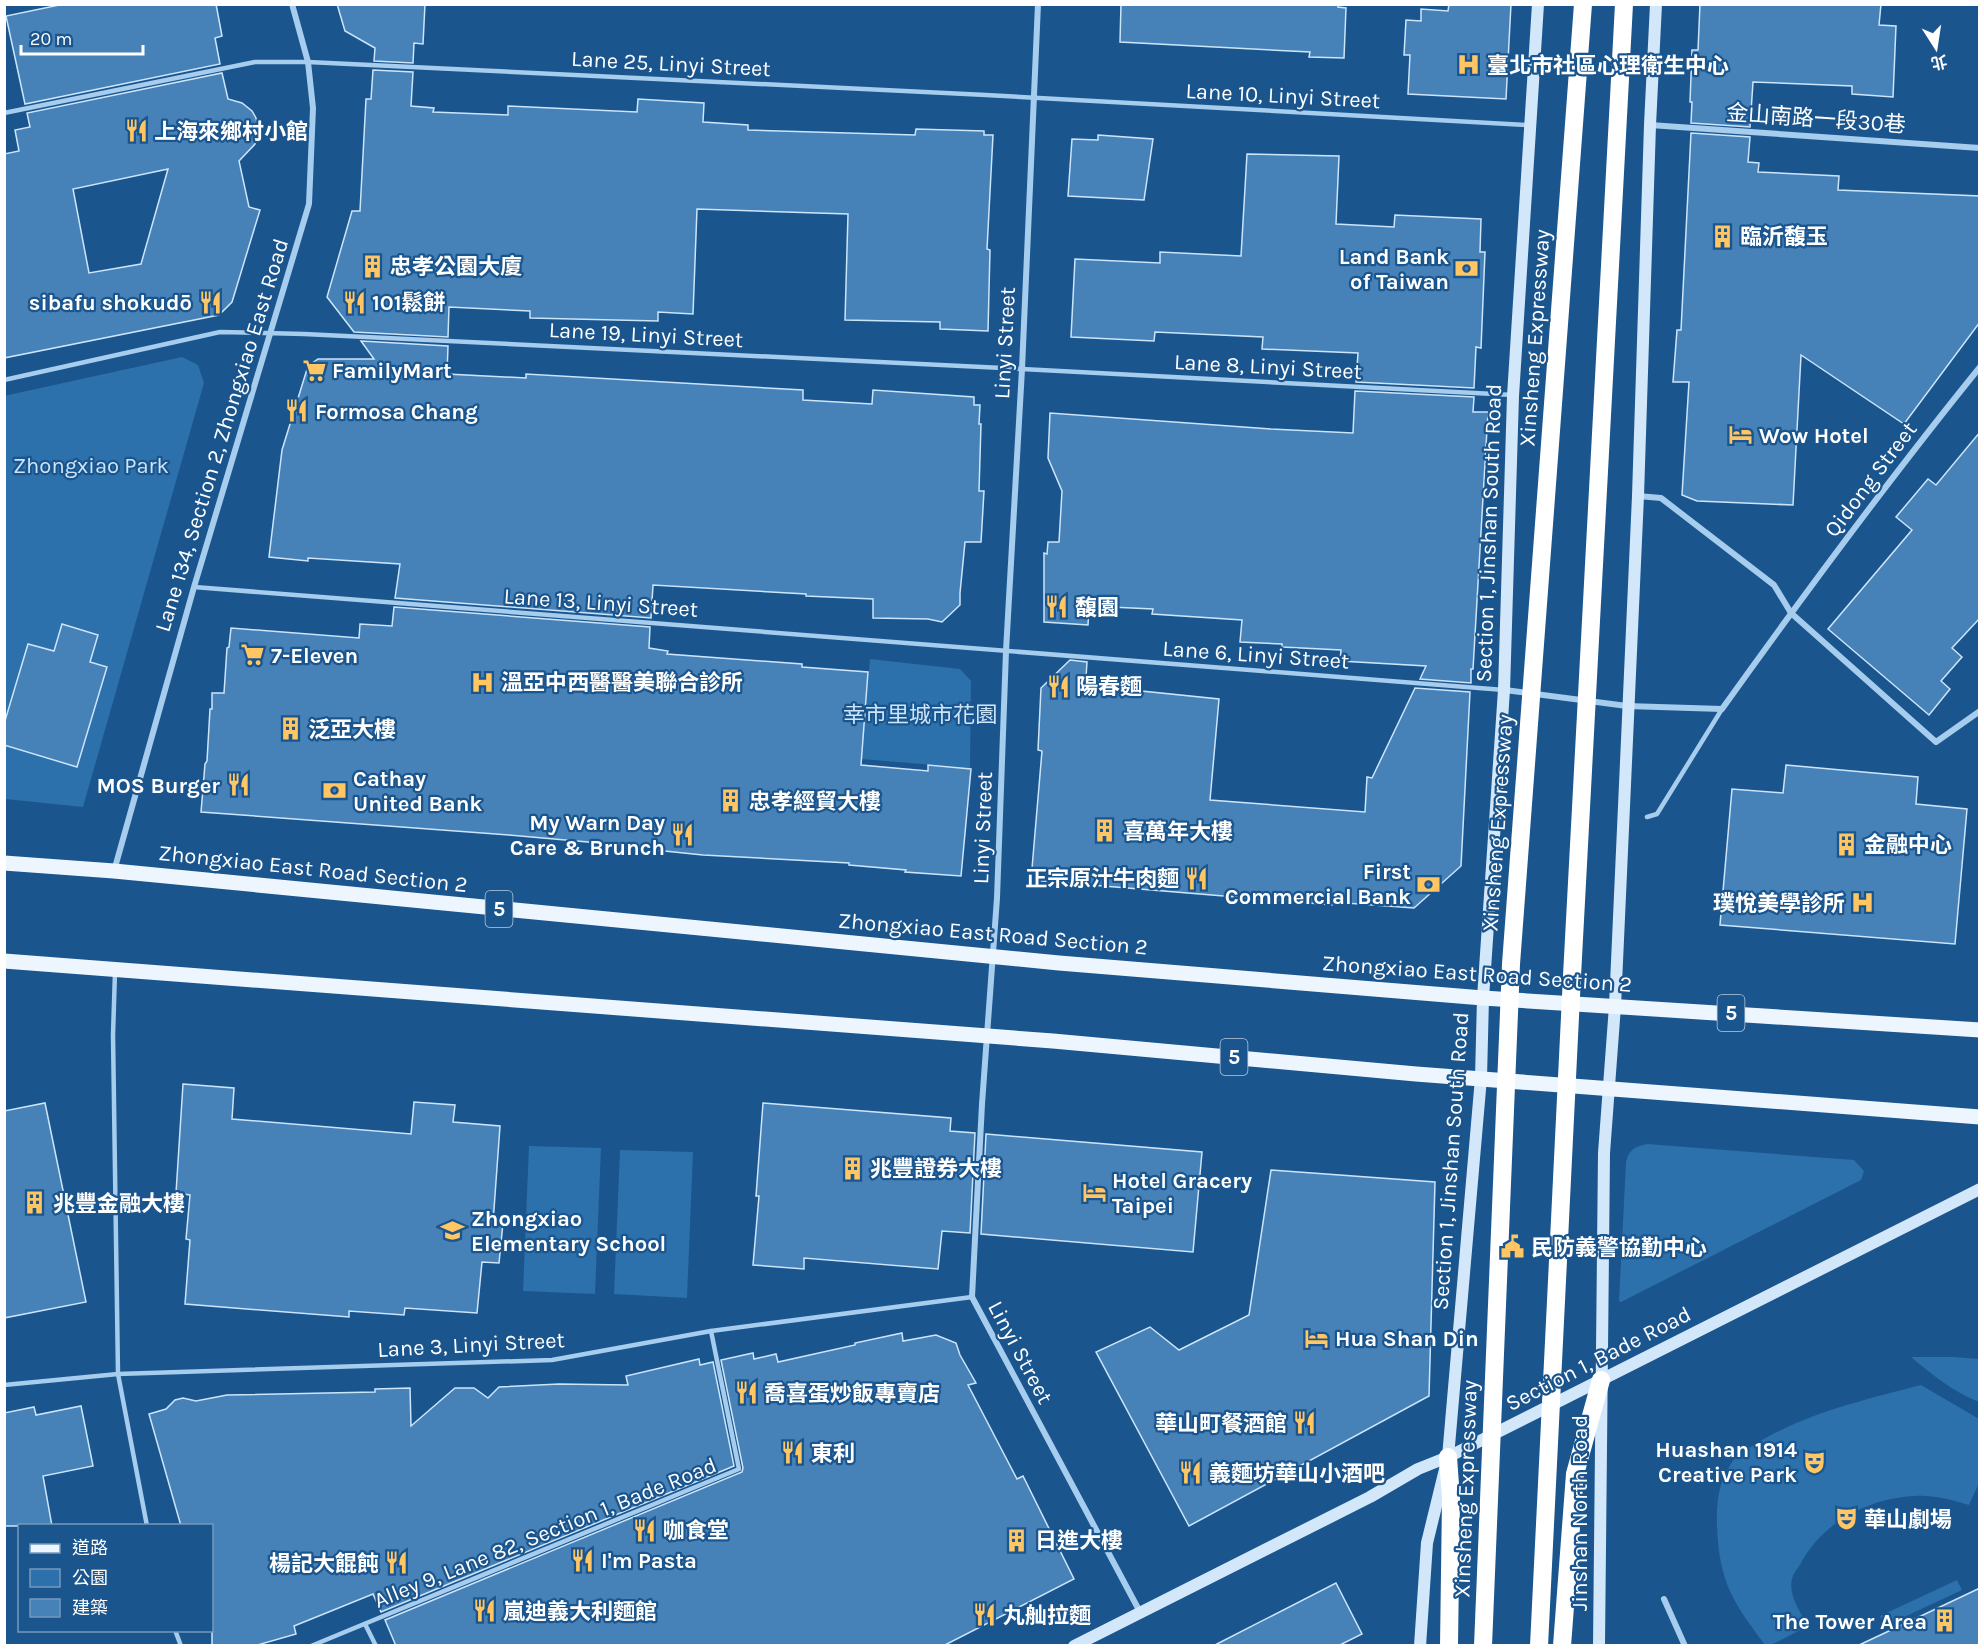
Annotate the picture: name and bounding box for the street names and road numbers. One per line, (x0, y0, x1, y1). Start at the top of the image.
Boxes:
street label: Lane 25, Linyi Street (571, 46, 771, 82)
street label: Lane 10, Linyi Street (1185, 78, 1381, 114)
street label: 金山南路一段30巷 (1725, 100, 1907, 138)
street label: Xinsheng Expressway (1514, 228, 1556, 448)
street label: Lane 134, Section 2, Zhongxiao East Road (150, 236, 294, 635)
street label: Linyi Street (989, 286, 1021, 400)
street label: Lane 19, Linyi Street (548, 317, 744, 353)
street label: Lane 8, Linyi Street (1173, 349, 1363, 385)
street label: Section 1, Jinshan South Road (1471, 383, 1507, 683)
street label: Qidong Street (1819, 417, 1922, 542)
street label: Lane 13, Linyi Street (503, 583, 699, 623)
street label: Lane 6, Linyi Street (1162, 636, 1350, 674)
street label: Xinsheng Expressway (1477, 713, 1519, 933)
street label: Linyi Street (968, 771, 998, 885)
street label: Zhongxiao East Road Section 2 (157, 840, 469, 898)
road number: 5 (486, 891, 512, 927)
street label: Zhongxiao East Road Section 2 (837, 908, 1149, 960)
street label: Zhongxiao East Road Section 2 (1321, 950, 1633, 998)
road number: 5 (1718, 995, 1744, 1031)
street label: Section 1, Jinshan South Road (1428, 1011, 1474, 1311)
road number: 5 (1220, 1039, 1248, 1075)
street label: Linyi Street (982, 1297, 1058, 1408)
street label: Section 1, Bade Road (1501, 1301, 1695, 1417)
street label: Lane 3, Linyi Street (377, 1327, 565, 1363)
street label: Xinsheng Expressway (1449, 1380, 1483, 1598)
street label: Jinshan North Road (1567, 1415, 1593, 1611)
street label: Alley 9, Lane 82, Section 1, Bade Road (370, 1452, 720, 1614)

